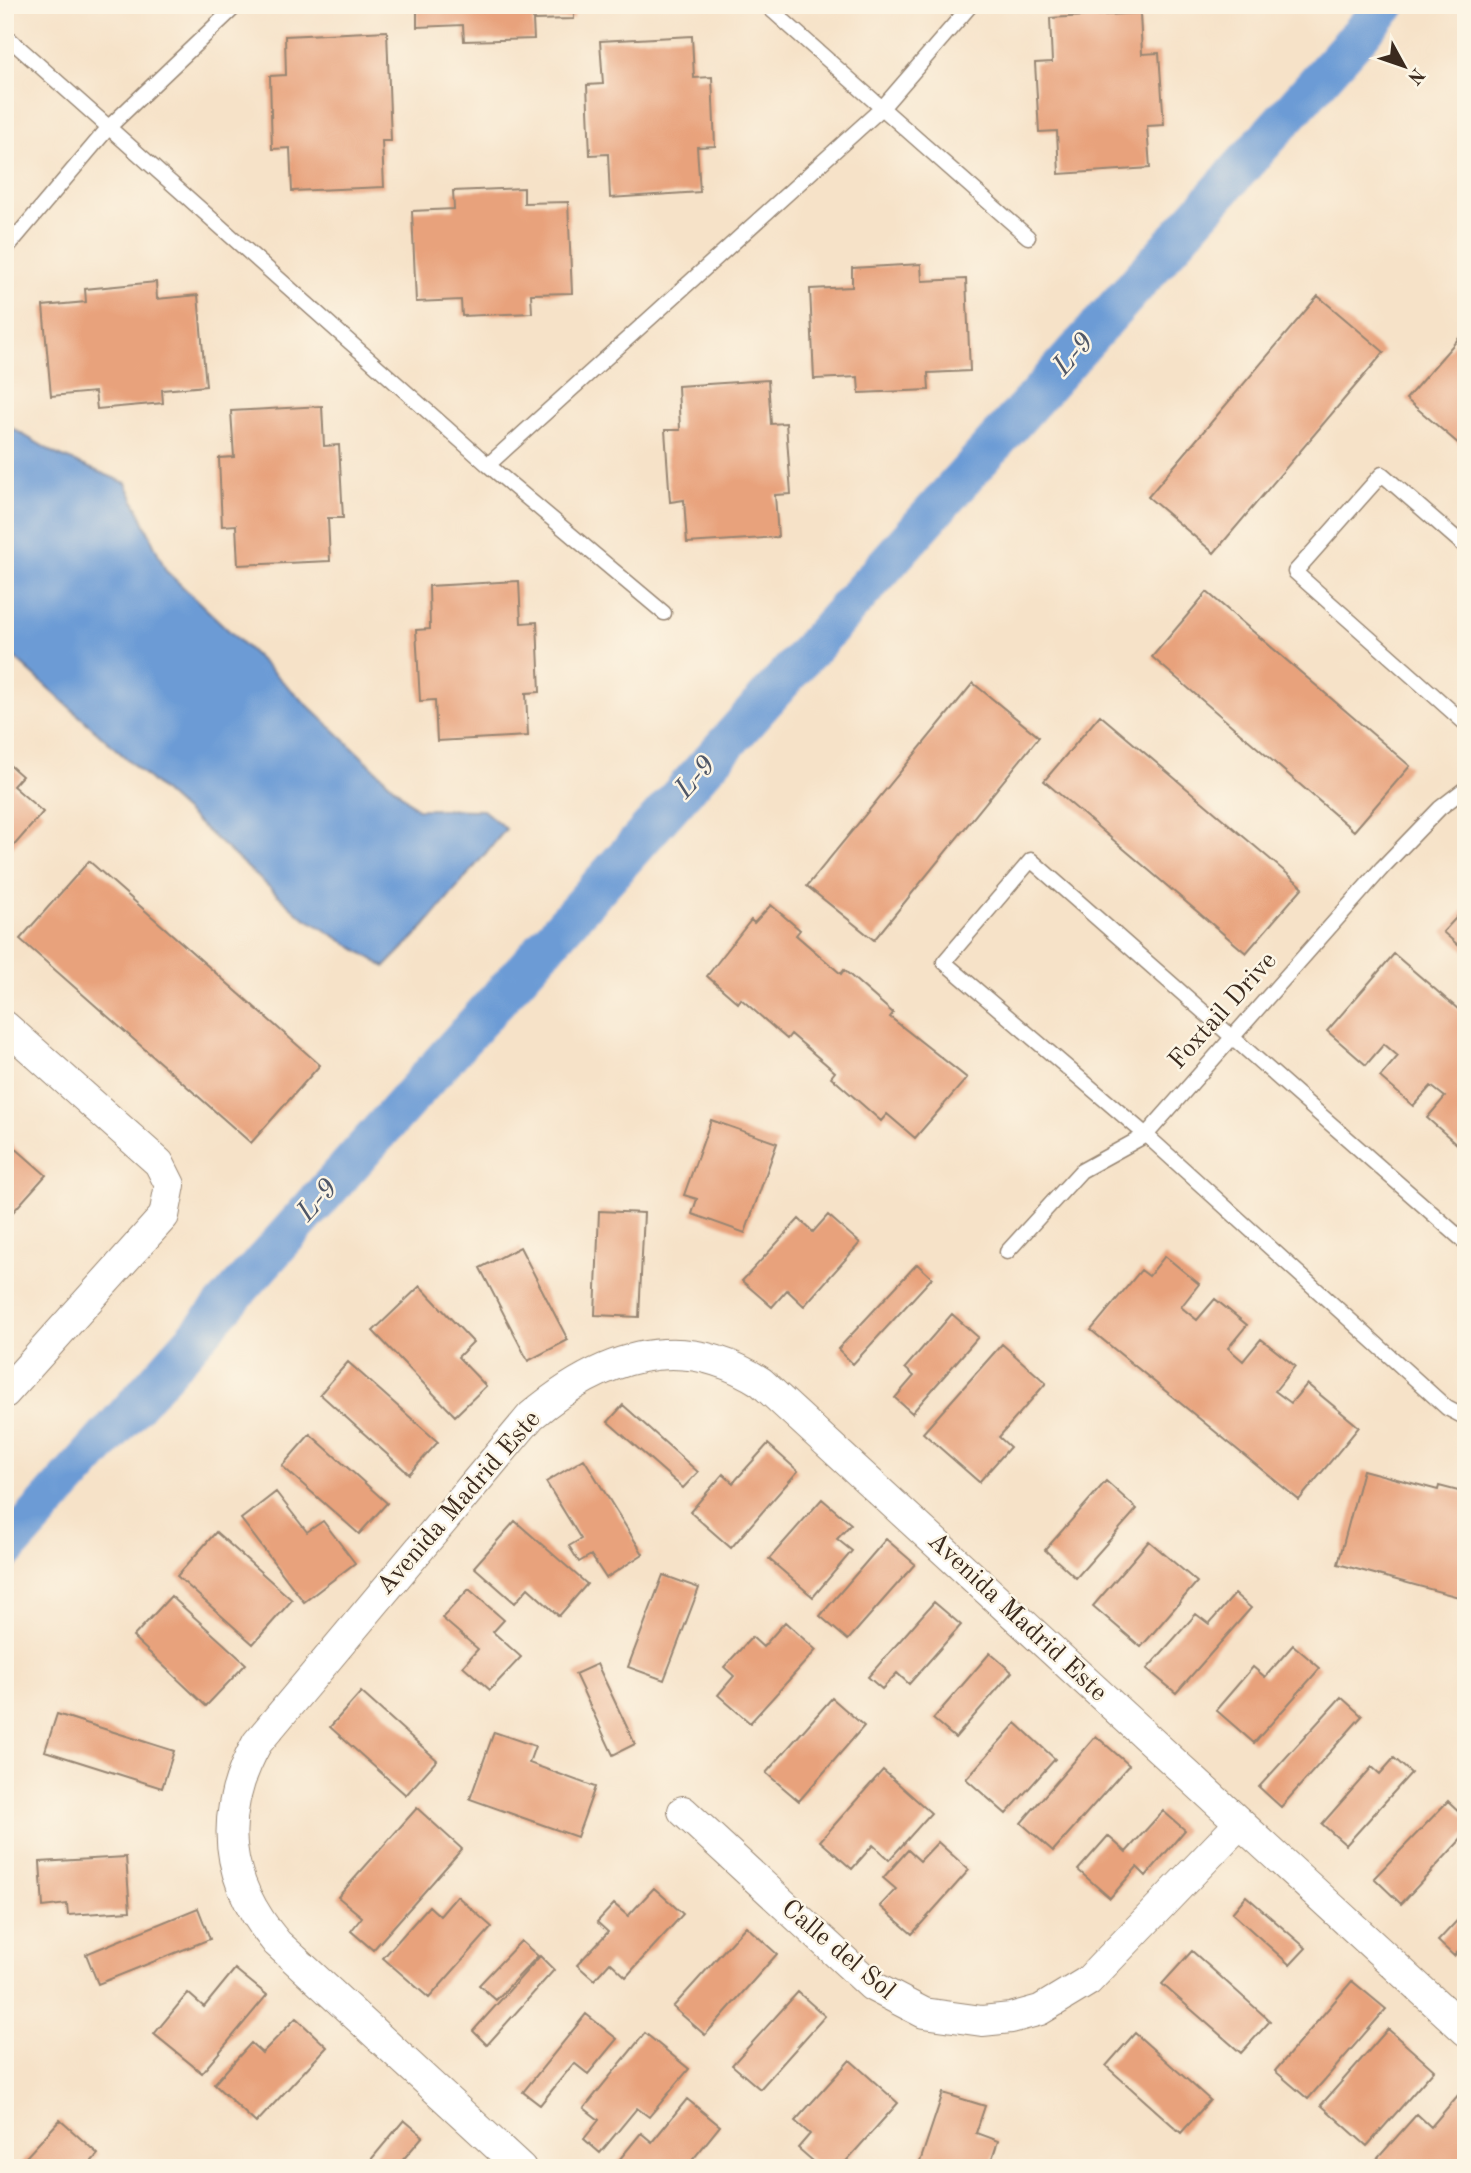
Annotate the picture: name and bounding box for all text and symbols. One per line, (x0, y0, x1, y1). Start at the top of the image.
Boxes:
north arrow (1370, 32, 1440, 102)
text: N (1403, 64, 1427, 87)
water label: L-9 (1048, 329, 1100, 382)
water label: L-9 (670, 752, 722, 805)
street label: Foxtail Drive (1164, 948, 1282, 1074)
water label: L-9 (292, 1175, 344, 1228)
street label: Avenida Madrid Este (372, 1406, 546, 1600)
street label: Avenida Madrid Este (922, 1528, 1112, 1706)
street label: Calle del Sol (776, 1895, 900, 2005)

